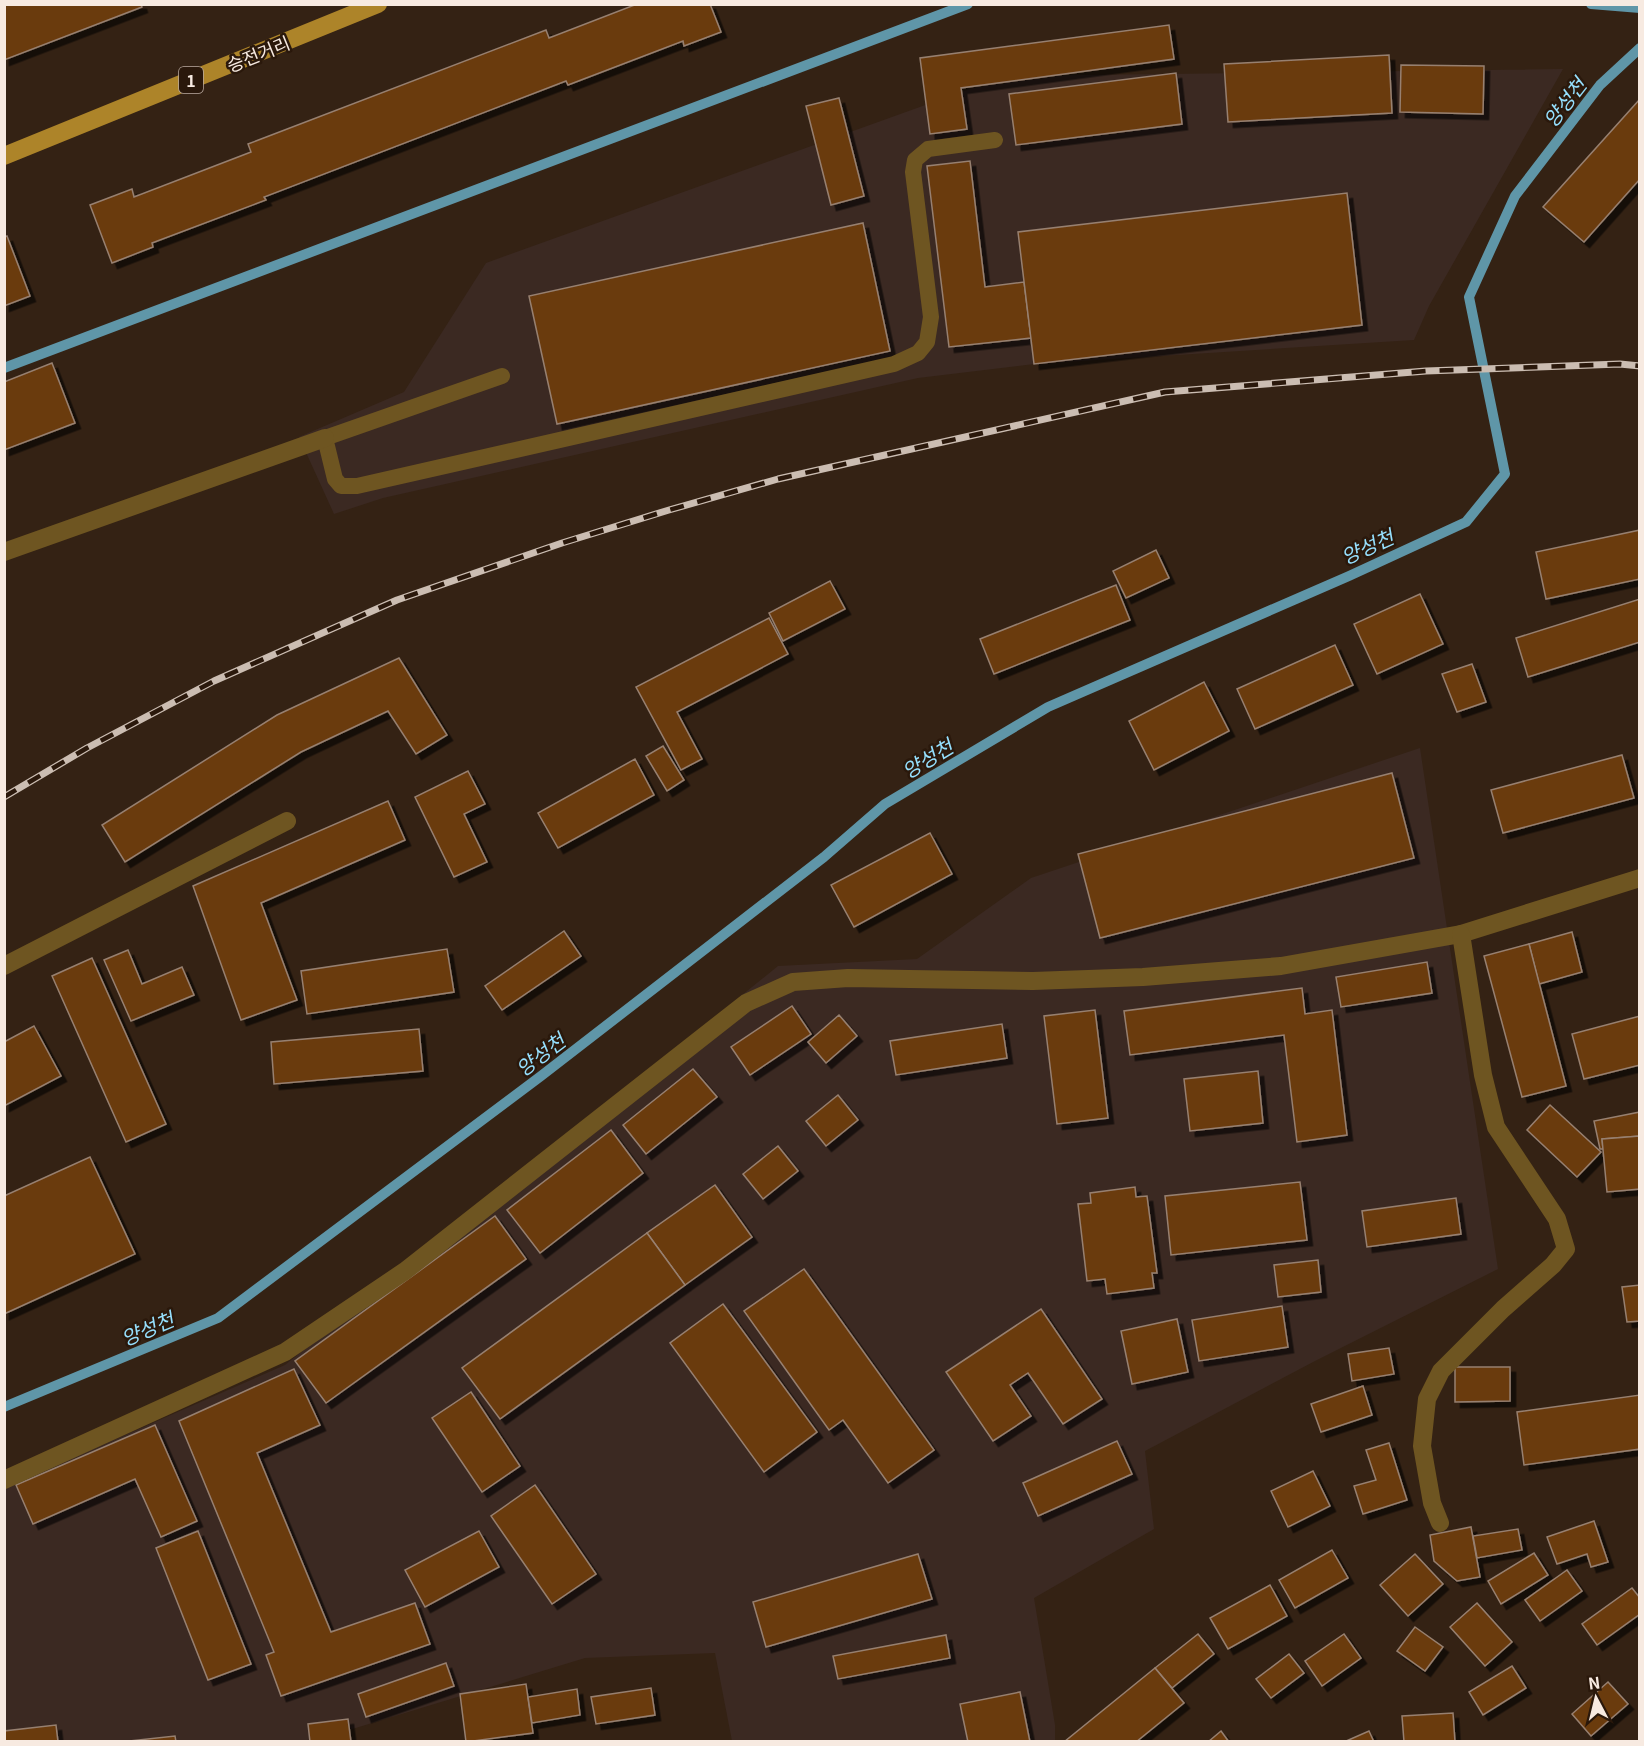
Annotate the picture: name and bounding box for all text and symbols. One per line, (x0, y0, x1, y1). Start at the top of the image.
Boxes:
street label: 승전거리 (222, 29, 294, 77)
road number: 1 (179, 67, 203, 93)
water label: 양성천 (1536, 69, 1594, 133)
water label: 양성천 (1336, 520, 1400, 570)
water label: 양성천 (896, 730, 960, 785)
water label: 양성천 (509, 1024, 573, 1082)
water label: 양성천 (116, 1303, 180, 1352)
north arrow (1566, 1668, 1626, 1728)
text: N (1587, 1669, 1601, 1695)

